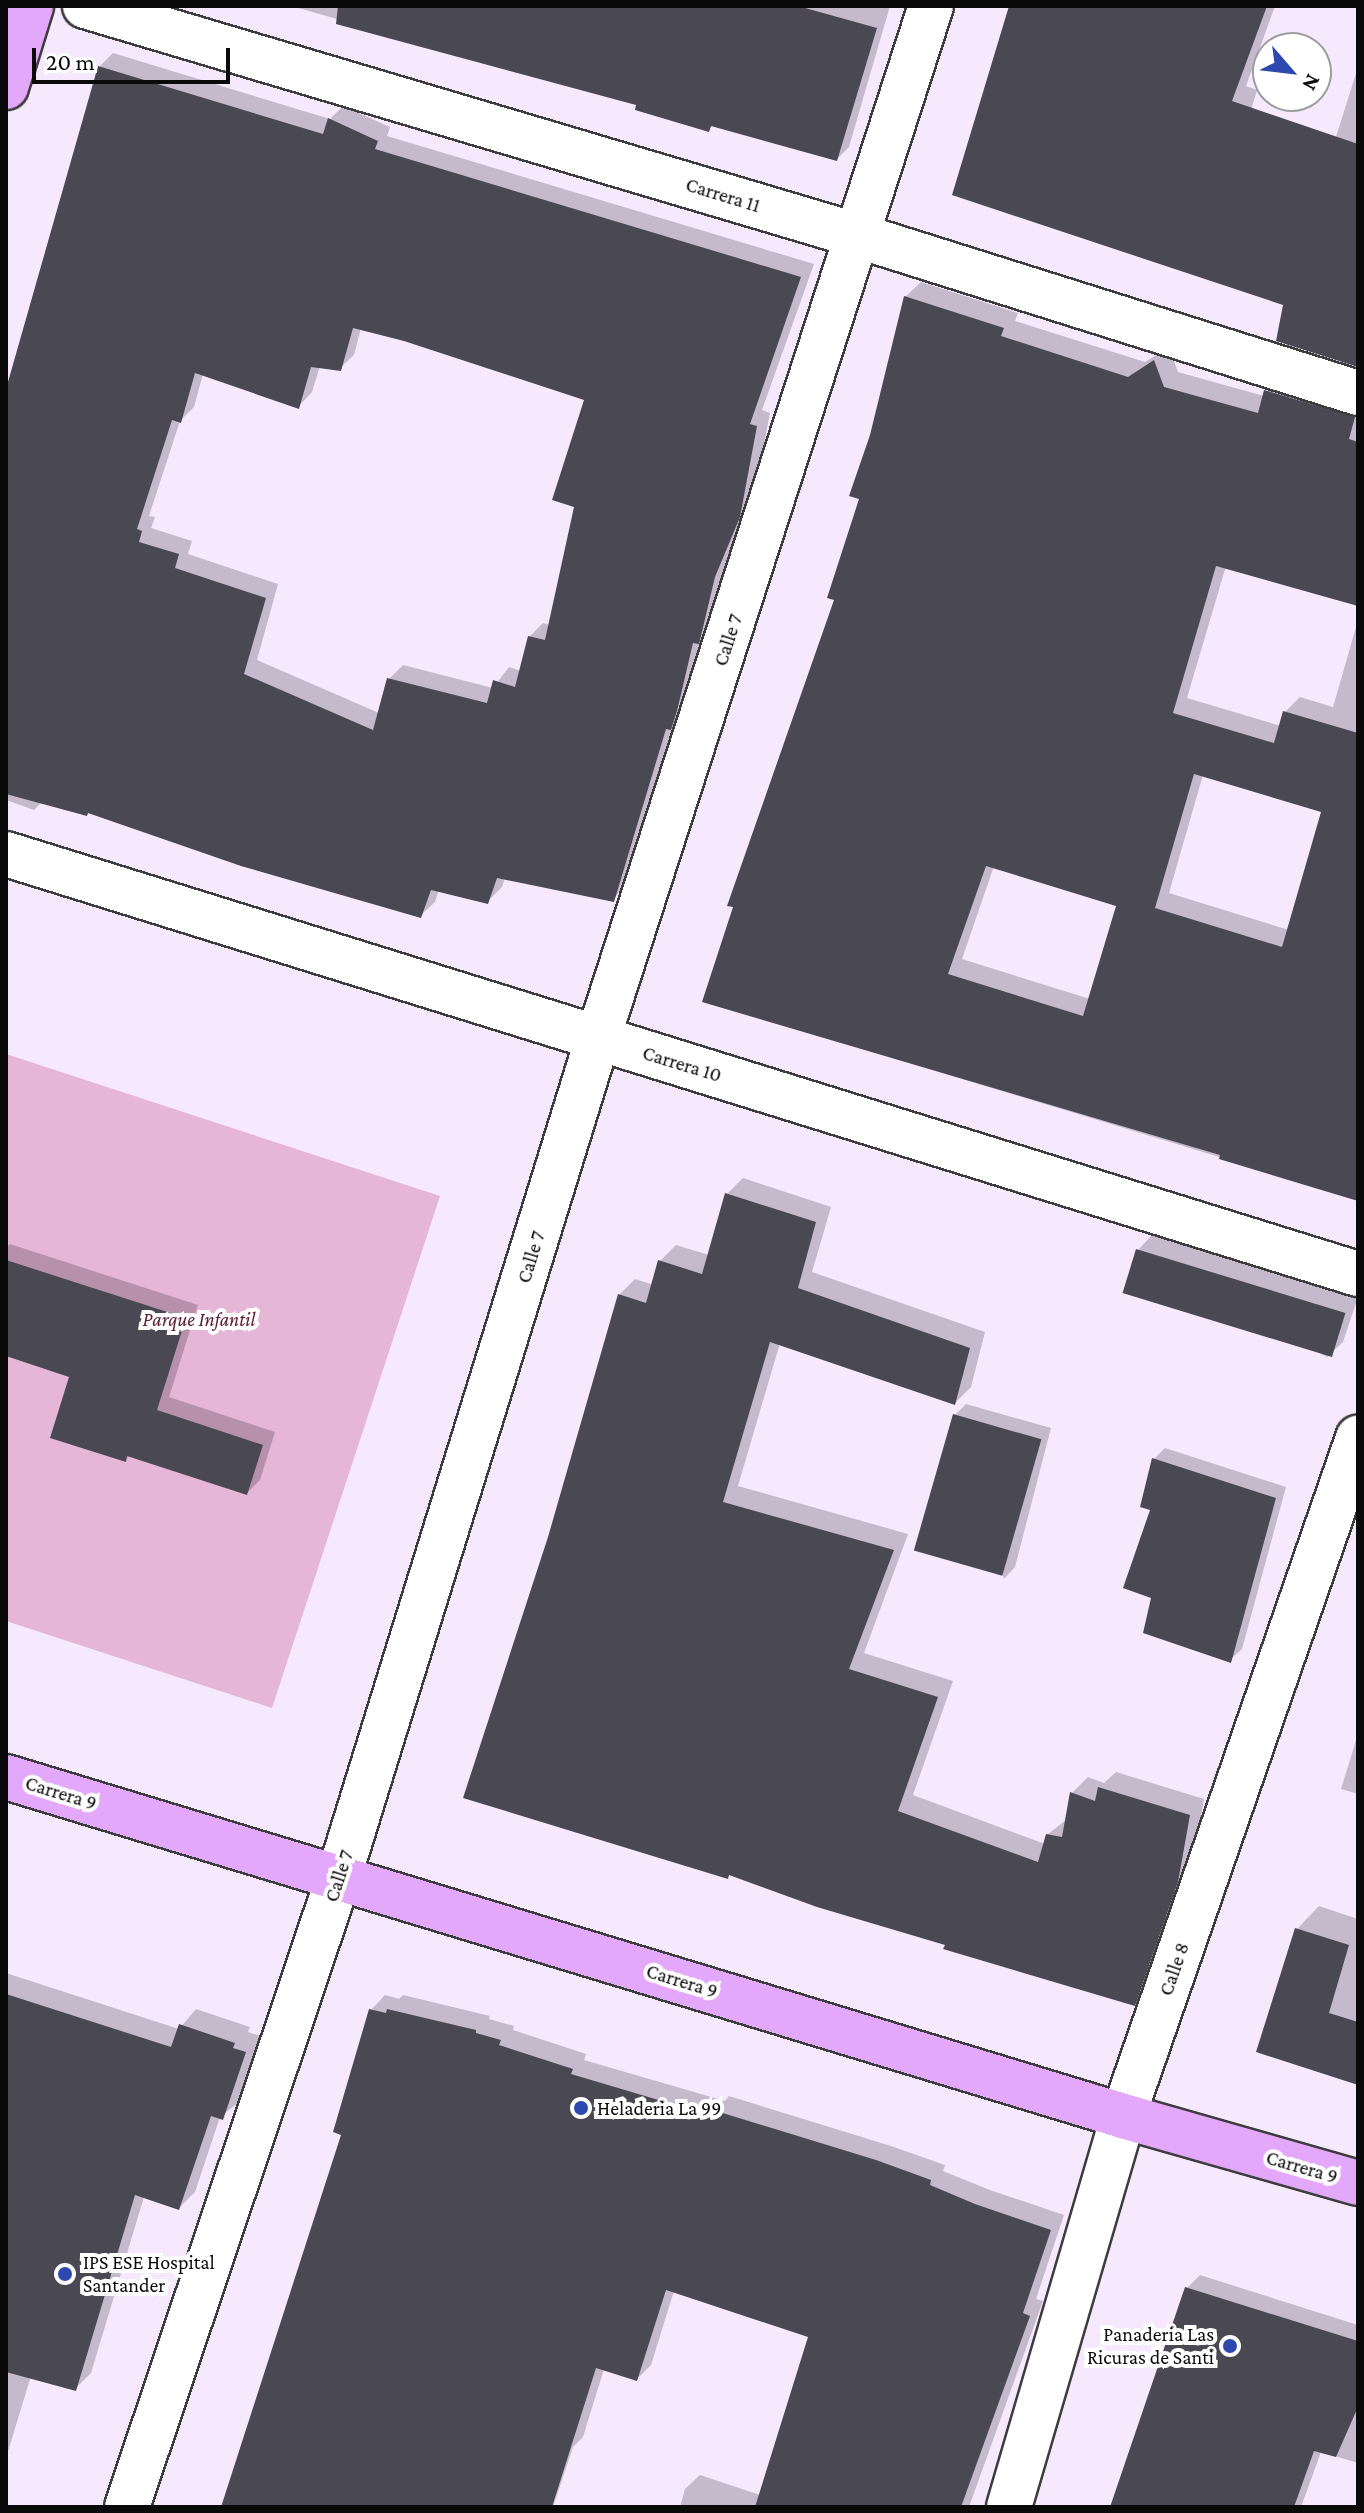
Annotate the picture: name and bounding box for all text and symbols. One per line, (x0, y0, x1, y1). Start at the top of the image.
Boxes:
scale bar (36, 32, 234, 82)
north arrow (1252, 32, 1332, 112)
text: 20 m (46, 48, 95, 75)
text: N (1297, 70, 1326, 95)
street label: Carrera 11 (683, 172, 763, 218)
street label: Calle 7 (708, 611, 748, 669)
street label: Carrera 10 (640, 1041, 724, 1087)
street label: Calle 7 (512, 1228, 550, 1286)
park label: Parque Infantil (143, 1307, 255, 1331)
street label: Carrera 9 (22, 1771, 100, 1815)
street label: Calle 7 (319, 1847, 359, 1905)
street label: Calle 8 (1154, 1939, 1194, 1999)
street label: Carrera 9 (643, 1959, 721, 2003)
place label: Heladeria La 99 (597, 2096, 721, 2120)
marker: Heladeria La 99 (572, 2099, 590, 2117)
street label: Carrera 9 (1263, 2145, 1341, 2189)
place label: IPS ESE Hospital Santander (83, 2250, 215, 2297)
marker: IPS ESE Hospital Santander (54, 2263, 76, 2285)
place label: Panaderia Las Ricuras de Santi (1087, 2322, 1214, 2369)
marker: Panaderia Las Ricuras de Santi (1221, 2337, 1239, 2355)

